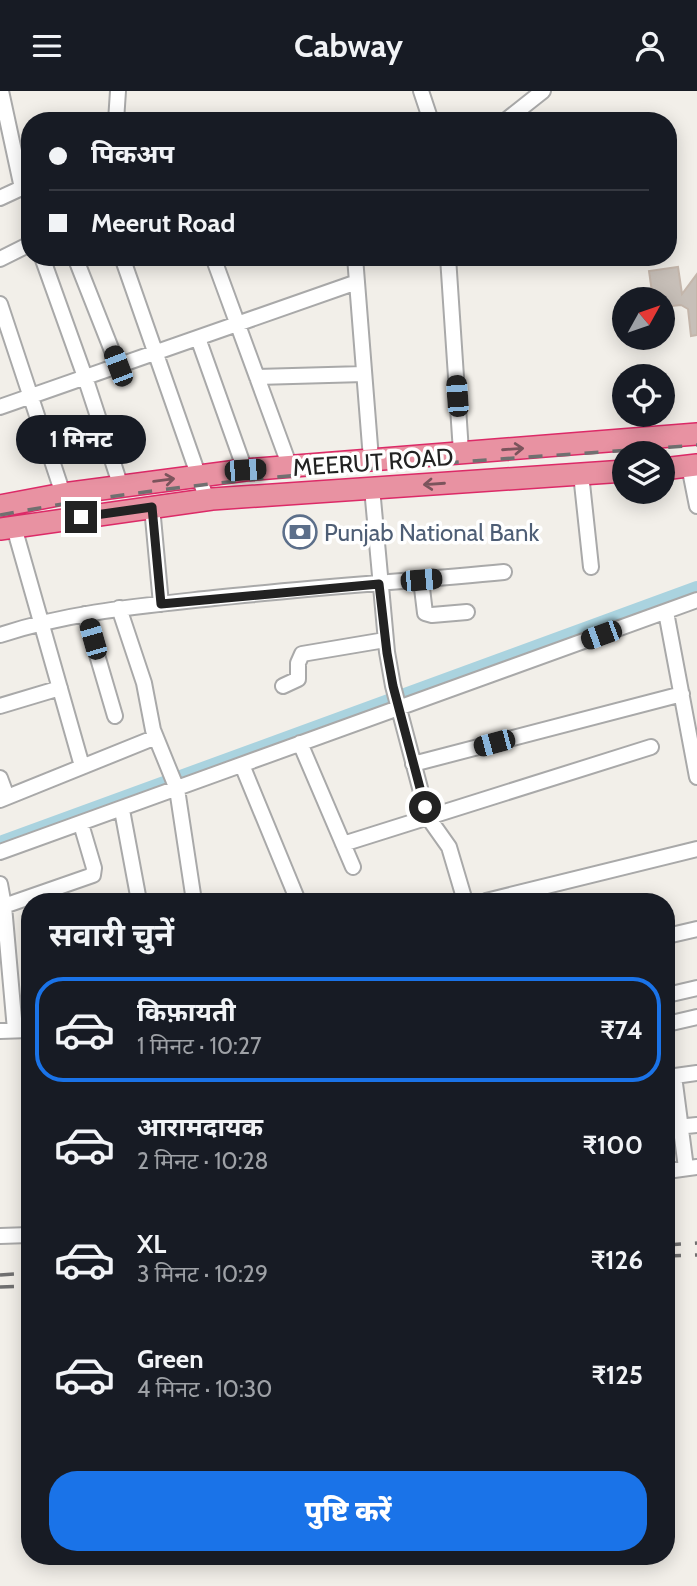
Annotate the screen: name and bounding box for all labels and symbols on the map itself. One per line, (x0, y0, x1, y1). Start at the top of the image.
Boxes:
north arrow (612, 287, 676, 350)
car (101, 343, 136, 389)
car (446, 374, 469, 418)
callout: 1 मिनट (16, 415, 146, 465)
street label: MEERUT ROAD (292, 442, 454, 482)
one-way arrow (501, 442, 523, 455)
car (224, 458, 267, 482)
one-way arrow (152, 473, 175, 486)
one-way arrow (424, 478, 446, 491)
route end (65, 501, 97, 533)
bank icon: Punjab National Bank (281, 513, 319, 551)
place label: Punjab National Bank (324, 518, 539, 547)
car (400, 568, 443, 592)
car (78, 616, 109, 662)
car (578, 618, 625, 652)
car (471, 727, 518, 759)
route start (409, 791, 441, 823)

